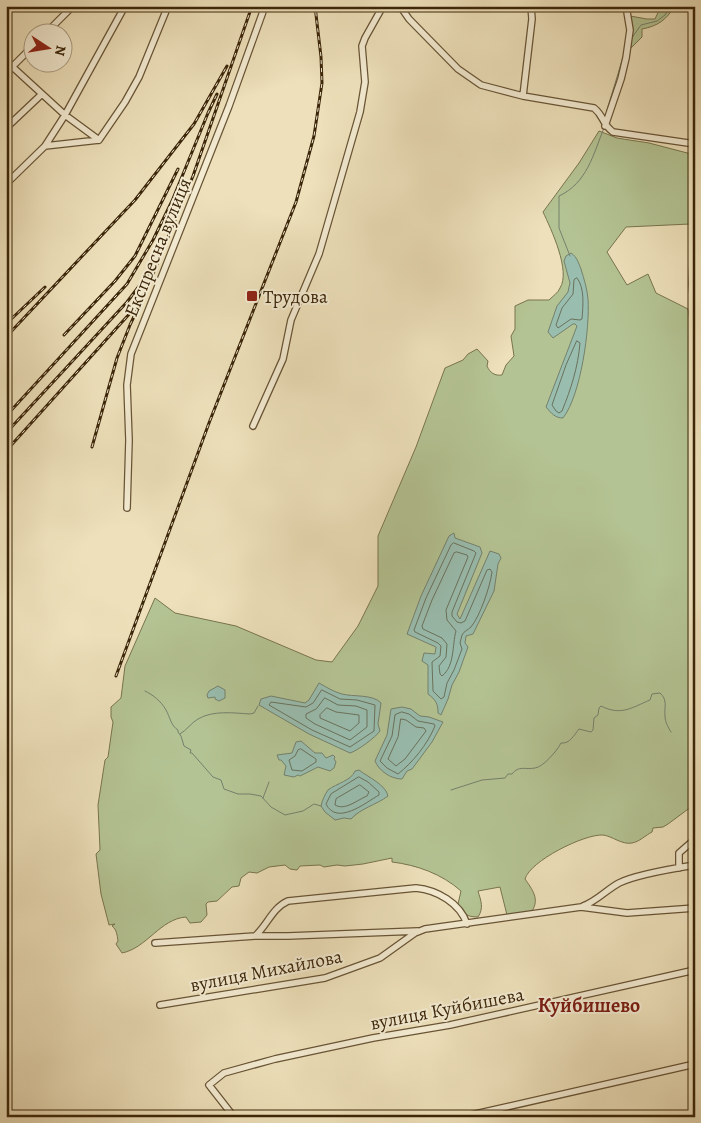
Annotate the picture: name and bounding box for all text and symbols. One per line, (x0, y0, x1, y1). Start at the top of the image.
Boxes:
north arrow (22, 22, 72, 72)
text: N (50, 44, 71, 58)
street label: Експресна вулиця (118, 174, 198, 321)
place label: Трудова (263, 284, 328, 310)
marker: Трудова (245, 289, 259, 303)
street label: вулиця Михайлова (188, 943, 345, 998)
street label: вулиця Куйбишева (368, 981, 527, 1037)
district label: Куйбишево (538, 992, 640, 1019)

